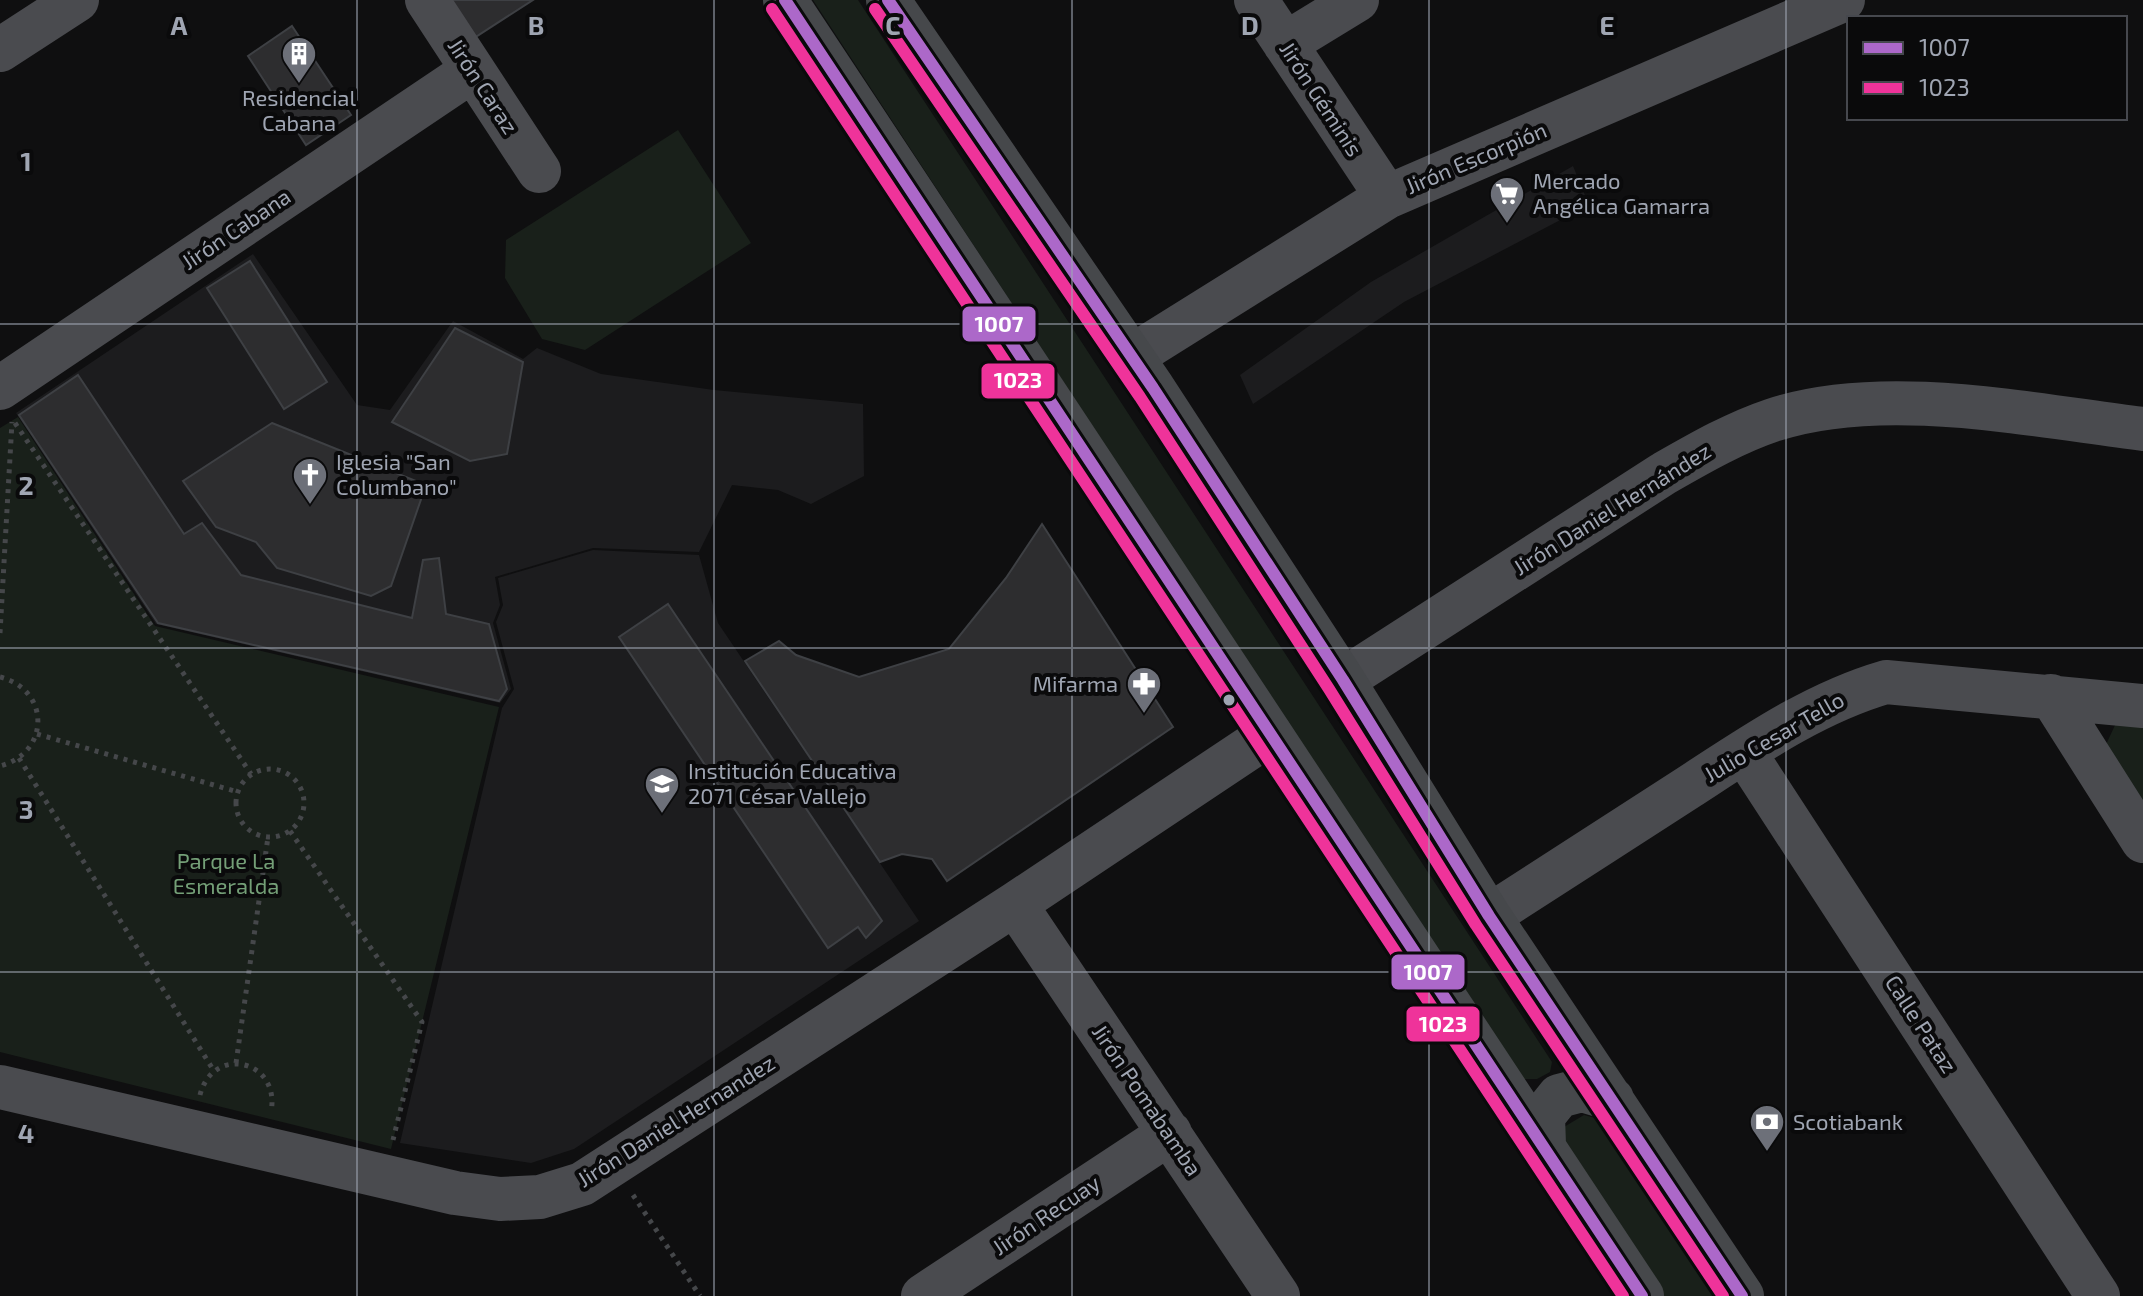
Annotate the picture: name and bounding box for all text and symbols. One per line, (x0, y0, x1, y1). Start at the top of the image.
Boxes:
text: A (171, 9, 188, 40)
text: B (528, 9, 544, 40)
text: C (885, 9, 901, 40)
text: D (1241, 9, 1259, 40)
text: E (1599, 9, 1615, 40)
legend (1847, 16, 2127, 120)
text: 1007 (1919, 32, 1970, 61)
street label: Jirón Caraz (443, 33, 524, 138)
building icon: Residencial Cabana (280, 35, 318, 85)
street label: Jirón Géminis (1275, 36, 1369, 161)
text: 1023 (1919, 72, 1970, 101)
place label: Residencial Cabana (242, 84, 356, 135)
street label: Jirón Escorpión (1401, 116, 1550, 198)
text: 1 (20, 145, 32, 176)
place label: Mercado Angélica Gamarra (1533, 167, 1710, 218)
supermarket icon: Mercado Angélica Gamarra (1488, 175, 1526, 225)
street label: Jirón Cabana (176, 182, 295, 274)
line badge: 1007 (961, 305, 1037, 343)
text: 1007 (975, 310, 1024, 336)
line badge: 1023 (980, 362, 1056, 400)
text: 1023 (994, 366, 1042, 392)
street label: Jirón Daniel Hernández (1508, 437, 1715, 580)
place label: Iglesia "San Columbano" (336, 448, 457, 499)
church icon: Iglesia "San Columbano" (291, 456, 329, 506)
text: 2 (18, 469, 34, 500)
pharmacy icon: Mifarma (1125, 665, 1163, 715)
place label: Mifarma (1033, 670, 1118, 696)
street label: Julio Cesar Tello (1699, 686, 1848, 787)
unlabelled marker (1221, 692, 1237, 708)
place label: Institución Educativa 2071 César Vallejo (688, 757, 897, 809)
school or university icon: Institución Educativa 2071 César Vallejo (643, 765, 681, 815)
text: 3 (19, 793, 33, 824)
park label: Parque La Esmeralda (173, 847, 279, 898)
line badge: 1007 (1390, 953, 1466, 991)
text: 1007 (1404, 958, 1453, 984)
street label: Calle Pataz (1881, 970, 1963, 1077)
line badge: 1023 (1405, 1005, 1481, 1043)
text: 1023 (1419, 1010, 1467, 1036)
street label: Jirón Pomabamba (1088, 1019, 1208, 1180)
street label: Jirón Daniel Hernandez (572, 1049, 779, 1192)
bank icon: Scotiabank (1748, 1103, 1786, 1153)
place label: Scotiabank (1793, 1108, 1903, 1134)
text: 4 (18, 1117, 34, 1148)
street label: Jirón Recuay (987, 1169, 1104, 1260)

